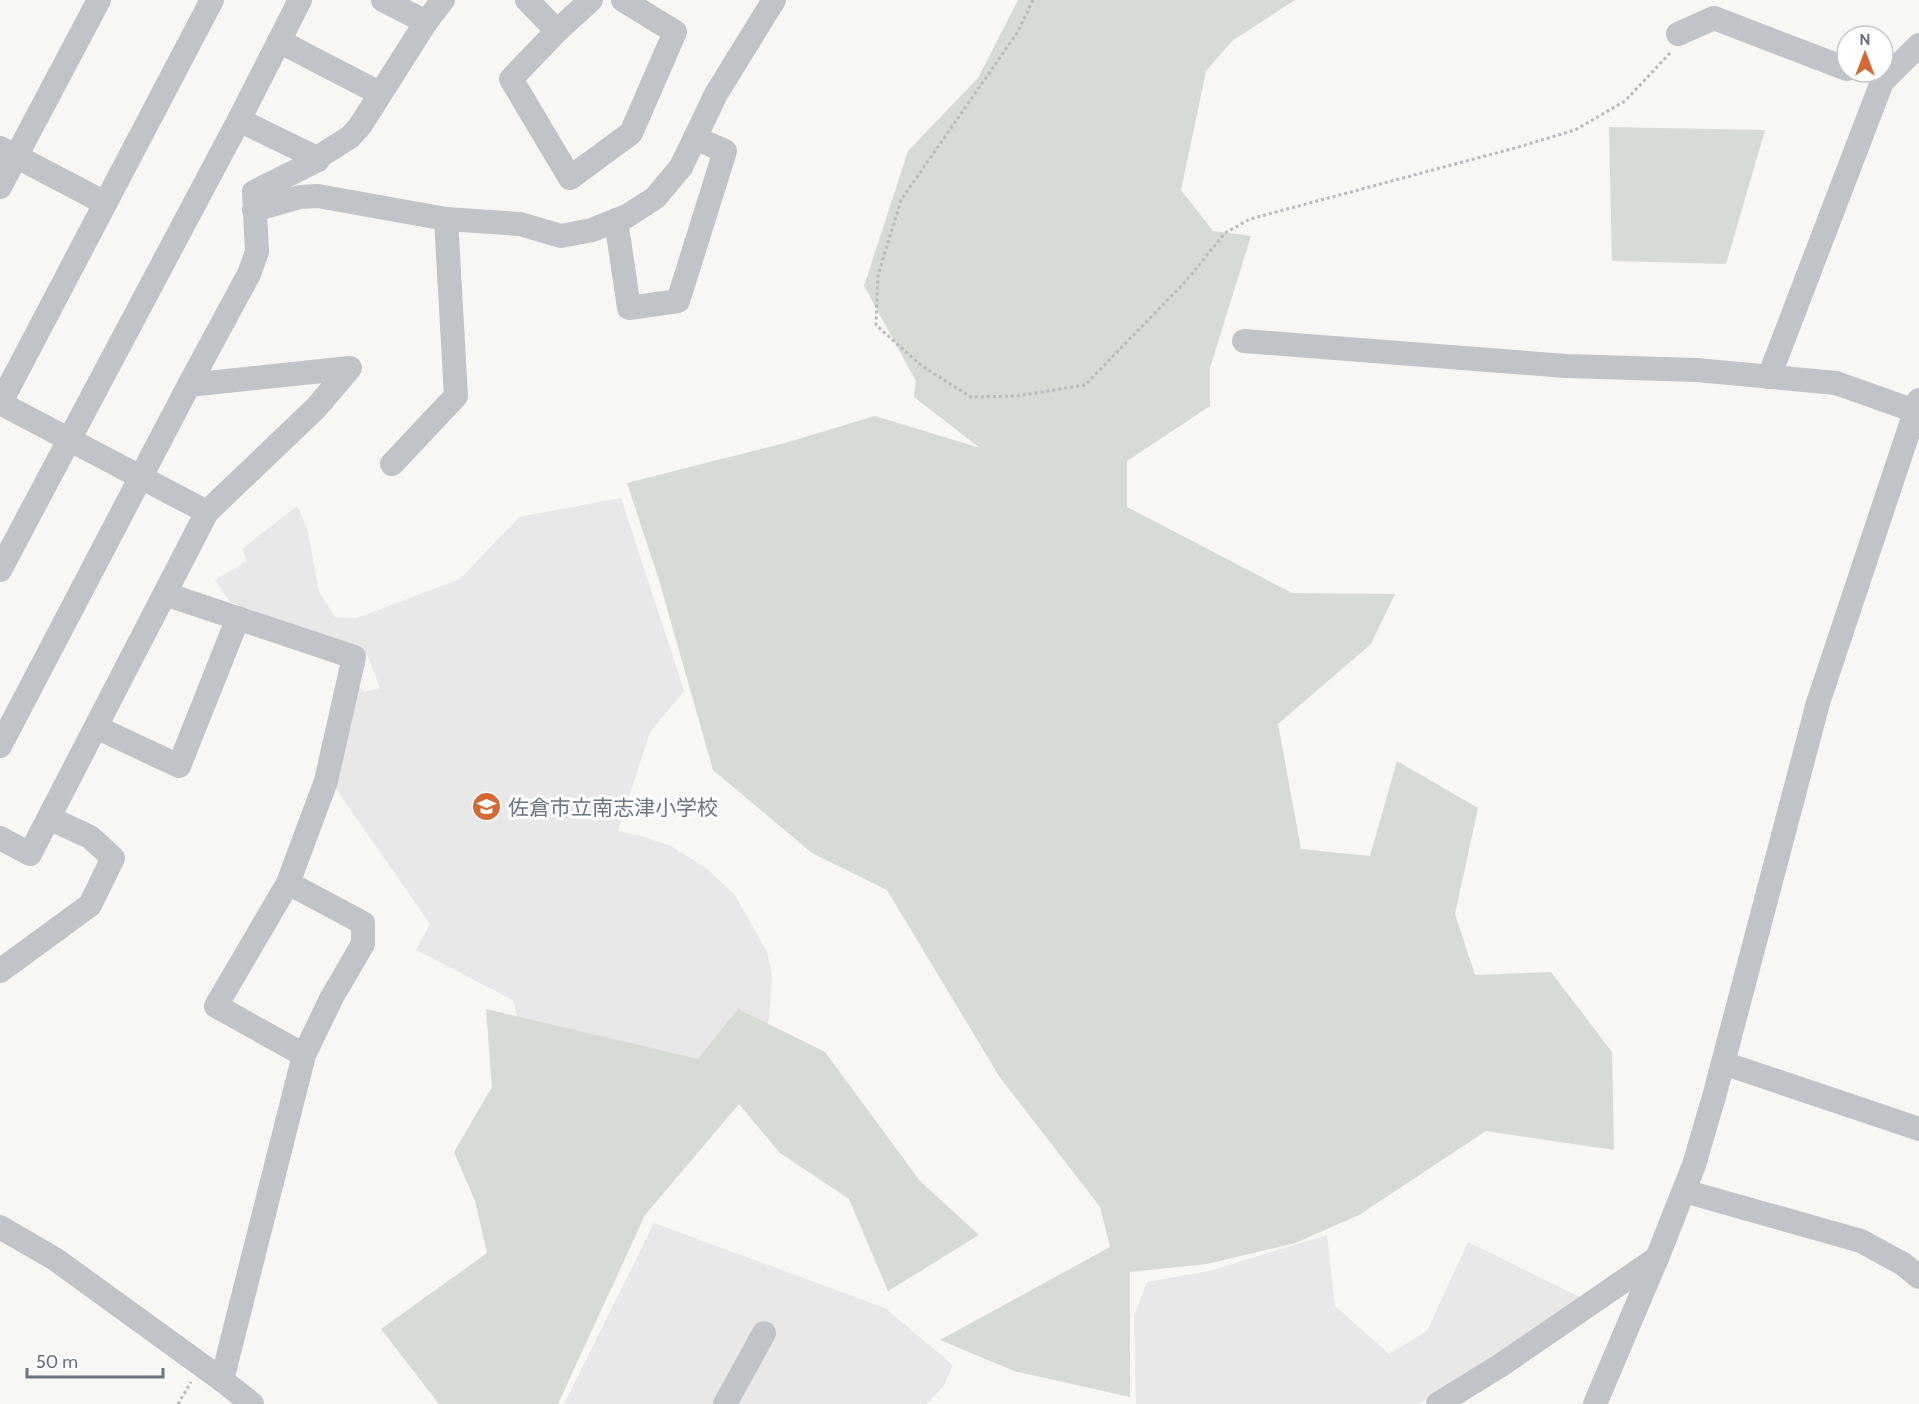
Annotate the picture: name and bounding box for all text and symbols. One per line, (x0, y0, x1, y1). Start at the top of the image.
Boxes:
north arrow (1835, 24, 1895, 84)
text: N (1859, 30, 1871, 49)
school or university icon: 佐倉市立南志津小学校 (471, 791, 503, 823)
place label: 佐倉市立南志津小学校 (508, 795, 718, 820)
scale bar (27, 1341, 164, 1379)
text: 50 m (36, 1351, 78, 1373)

